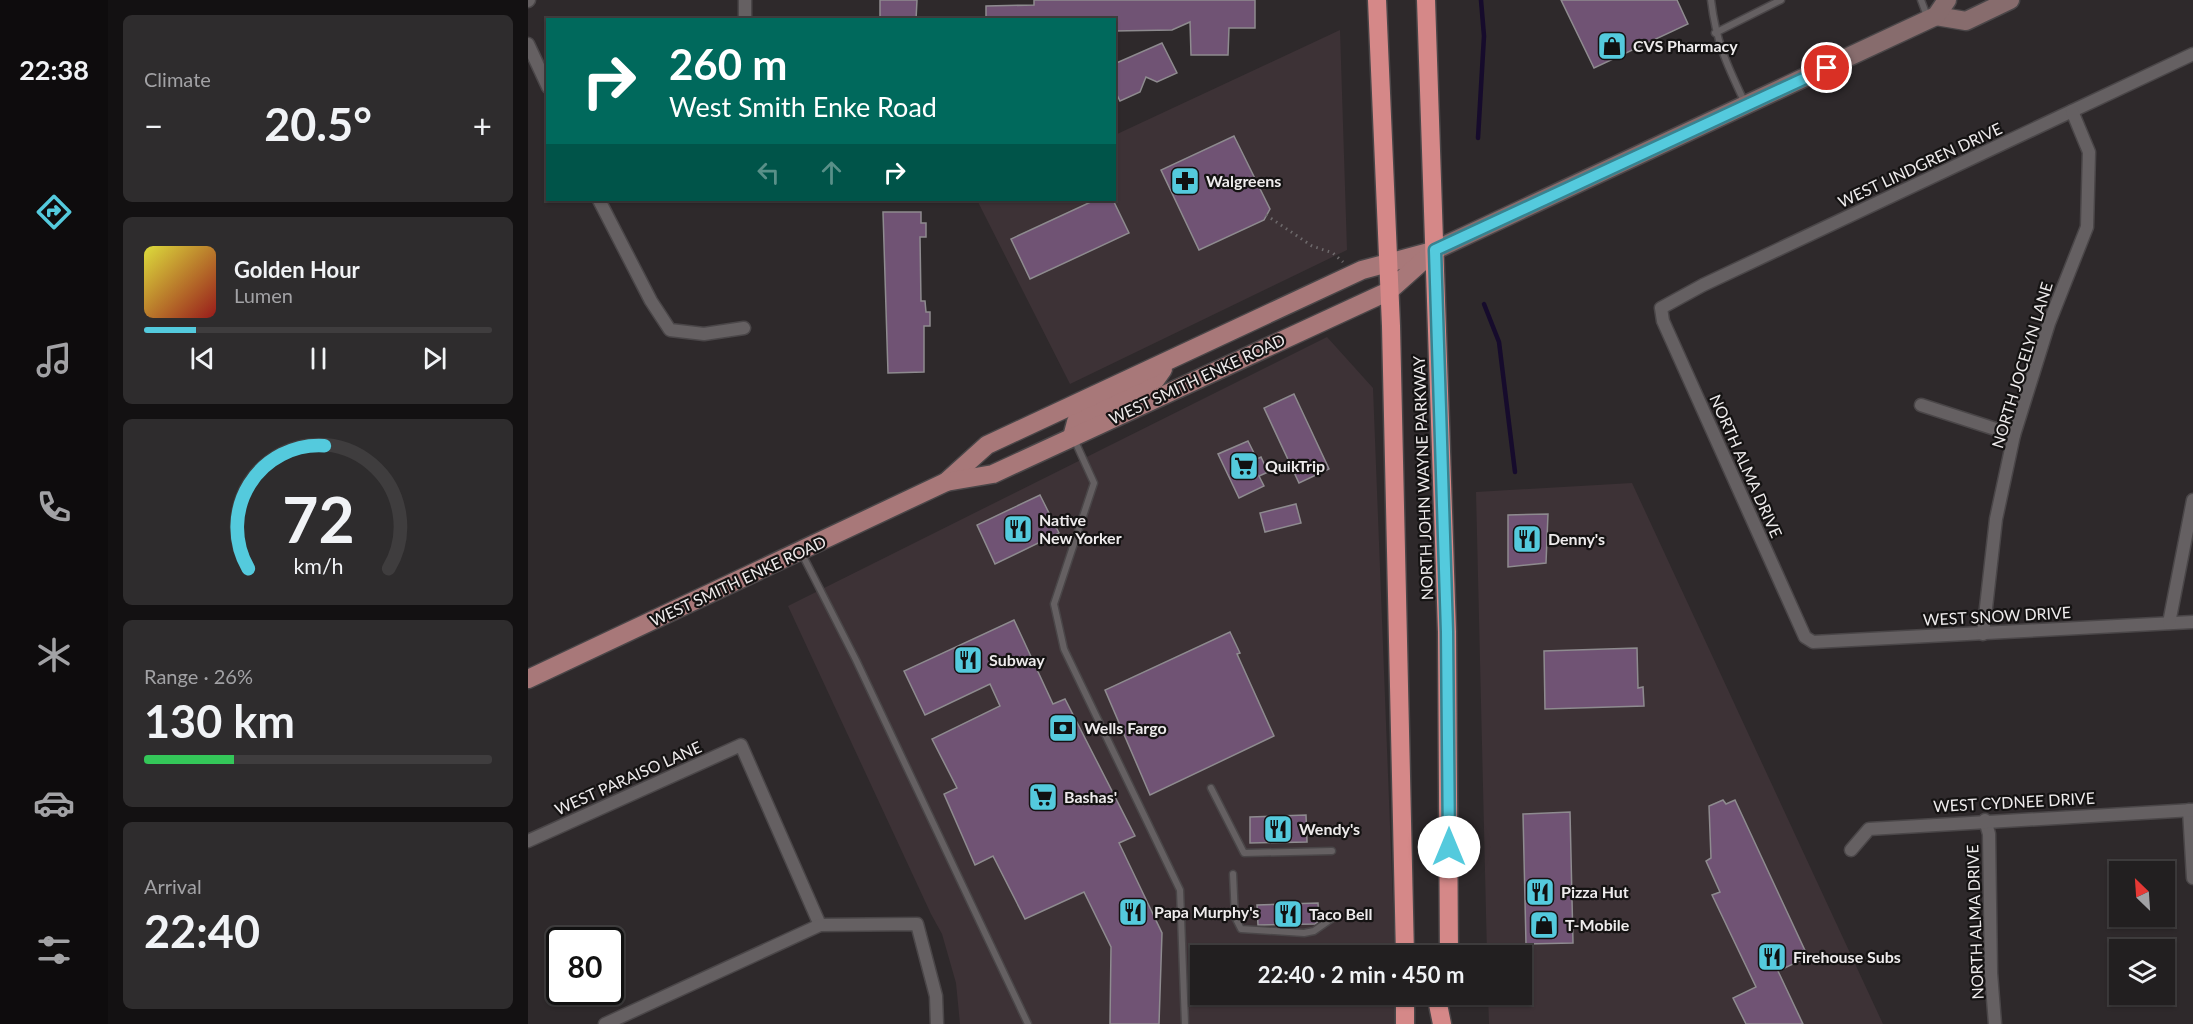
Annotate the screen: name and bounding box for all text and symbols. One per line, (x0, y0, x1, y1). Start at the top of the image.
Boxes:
shop icon: CVS Pharmacy (1596, 30, 1628, 62)
place label: CVS Pharmacy (1633, 36, 1738, 55)
text: 260 m (669, 39, 787, 89)
icon: right (570, 42, 648, 120)
pin (1801, 42, 1852, 93)
icon: arrive (1810, 51, 1843, 84)
text: 22:38 (19, 53, 89, 86)
text: Climate (144, 67, 211, 91)
text: West Smith Enke Road (669, 90, 937, 123)
text: 20.5° (264, 97, 372, 151)
text: − (144, 105, 163, 145)
text: + (473, 105, 492, 145)
street label: WEST LINDGREN DRIVE (1835, 118, 2005, 211)
icon: left (752, 156, 785, 189)
icon: ahead (815, 156, 848, 189)
icon: right (878, 156, 911, 189)
pharmacy icon: Walgreens (1169, 165, 1201, 197)
place label: Walgreens (1206, 171, 1281, 190)
icon: directions (33, 191, 75, 233)
text: Golden Hour (234, 256, 360, 283)
street label: NORTH JOCELYN LANE (1987, 279, 2056, 450)
text: Lumen (234, 283, 293, 307)
street label: WEST SMITH ENKE ROAD (1106, 329, 1288, 428)
icon: music (33, 339, 75, 381)
icon: previous (186, 342, 219, 375)
icon: pause (302, 342, 335, 375)
icon: next (418, 342, 451, 375)
street label: NORTH JOHN WAYNE PARKWAY (1409, 355, 1436, 601)
street label: NORTH ALMA DRIVE (1706, 391, 1787, 540)
supermarket icon: QuikTrip (1228, 450, 1260, 482)
place label: QuikTrip (1265, 456, 1325, 475)
text: 72 (282, 481, 354, 556)
icon: phone (33, 486, 75, 528)
place label: Native New Yorker (1039, 510, 1122, 547)
restaurant icon: Native New Yorker (1002, 513, 1034, 545)
restaurant icon: Denny's (1511, 523, 1543, 555)
place label: Denny's (1548, 529, 1605, 548)
street label: WEST SMITH ENKE ROAD (647, 531, 829, 630)
text: km/h (293, 553, 343, 579)
street label: WEST SNOW DRIVE (1922, 602, 2072, 629)
icon: climate (33, 634, 75, 676)
restaurant icon: Subway (952, 644, 984, 676)
place label: Subway (989, 650, 1045, 669)
text: Range · 26% (144, 664, 253, 688)
text: 130 km (144, 694, 295, 748)
bank icon: Wells Fargo (1047, 712, 1079, 744)
place label: Wells Fargo (1084, 718, 1167, 737)
street label: WEST PARAISO LANE (551, 737, 704, 818)
supermarket icon: Bashas' (1027, 781, 1059, 813)
icon: car (33, 782, 75, 824)
place label: Bashas' (1064, 787, 1117, 806)
street label: WEST CYDNEE DRIVE (1933, 788, 2095, 815)
restaurant icon: Wendy's (1262, 813, 1294, 845)
position arrow (1417, 815, 1481, 879)
place label: Wendy's (1299, 819, 1360, 838)
street label: NORTH ALMA DRIVE (1962, 844, 1987, 1000)
north arrow (2109, 861, 2175, 927)
map controls (2109, 861, 2175, 1005)
text: Arrival (144, 874, 202, 898)
restaurant icon: Pizza Hut (1524, 876, 1556, 908)
place label: Pizza Hut (1561, 882, 1629, 901)
restaurant icon: Papa Murphy's (1117, 896, 1149, 928)
restaurant icon: Taco Bell (1272, 898, 1304, 930)
place label: Papa Murphy's (1154, 902, 1259, 921)
text: 22:40 (144, 904, 260, 958)
place label: Taco Bell (1309, 904, 1373, 923)
shop icon: T-Mobile (1528, 909, 1560, 941)
place label: T-Mobile (1565, 915, 1630, 934)
speed limit sign: 80 (546, 927, 624, 1005)
icon: filters (33, 929, 75, 971)
button: layers (2109, 939, 2175, 1005)
restaurant icon: Firehouse Subs (1756, 941, 1788, 973)
place label: Firehouse Subs (1793, 947, 1901, 966)
text: 22:40 · 2 min · 450 m (1258, 961, 1464, 988)

